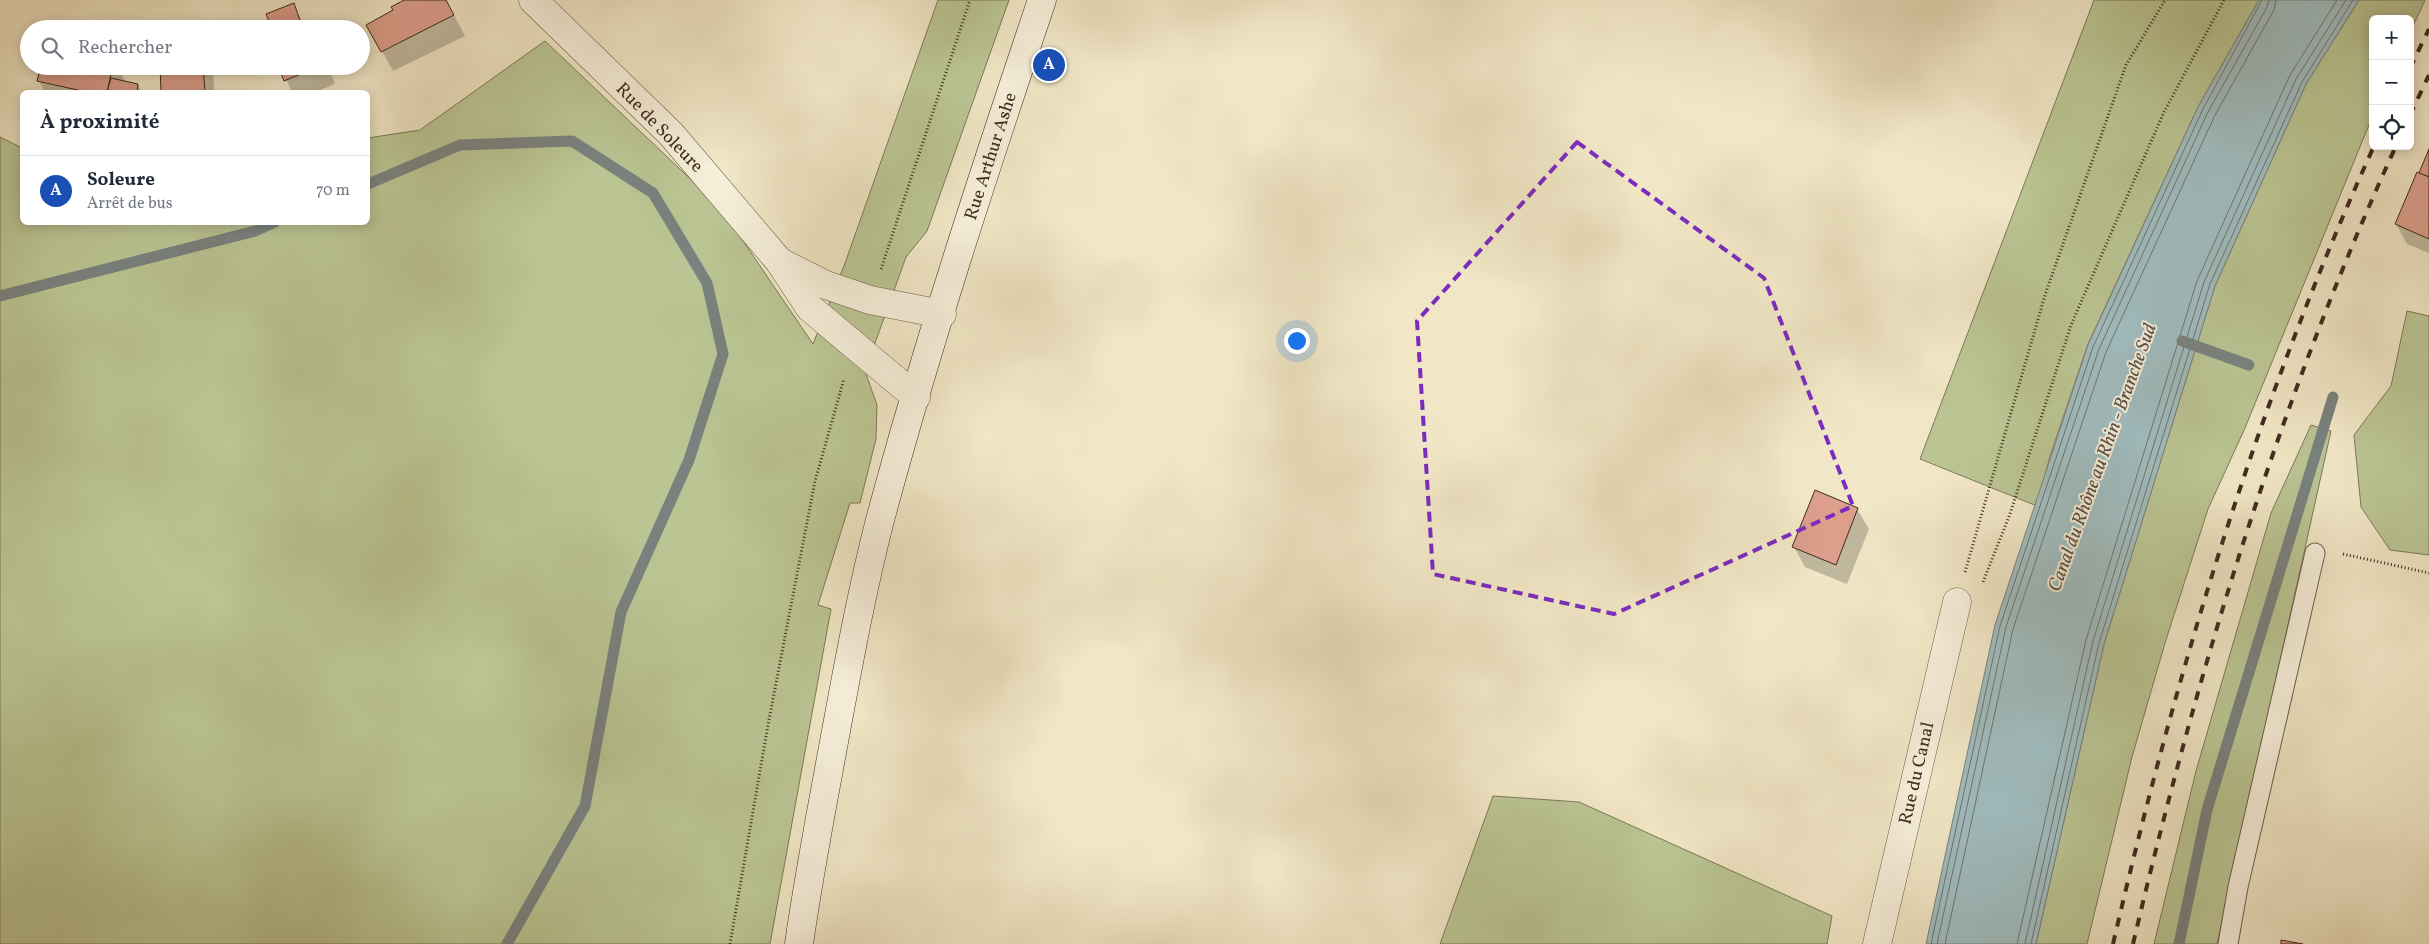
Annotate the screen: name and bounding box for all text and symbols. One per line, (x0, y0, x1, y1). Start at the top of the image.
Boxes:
map controls (2369, 15, 2414, 150)
button: + (2369, 15, 2414, 60)
search box (20, 20, 370, 75)
icon: search (38, 34, 66, 62)
text: Rechercher (78, 35, 172, 61)
pin: A (1033, 46, 1065, 84)
button: − (2369, 60, 2414, 105)
street label: Rue de Soleure (610, 78, 708, 179)
street label: Rue Arthur Ashe (959, 89, 1024, 223)
button: locate (2369, 105, 2414, 150)
text: À proximité (40, 108, 159, 137)
text: Soleure (87, 167, 155, 193)
text: A (50, 180, 62, 202)
text: 70 m (316, 180, 350, 202)
text: Arrêt de bus (87, 193, 173, 215)
water label: Canal du Rhône au Rhin - Branche Sud (2042, 320, 2164, 595)
your location (1284, 328, 1310, 354)
street label: Rue du Canal (1894, 720, 1941, 827)

